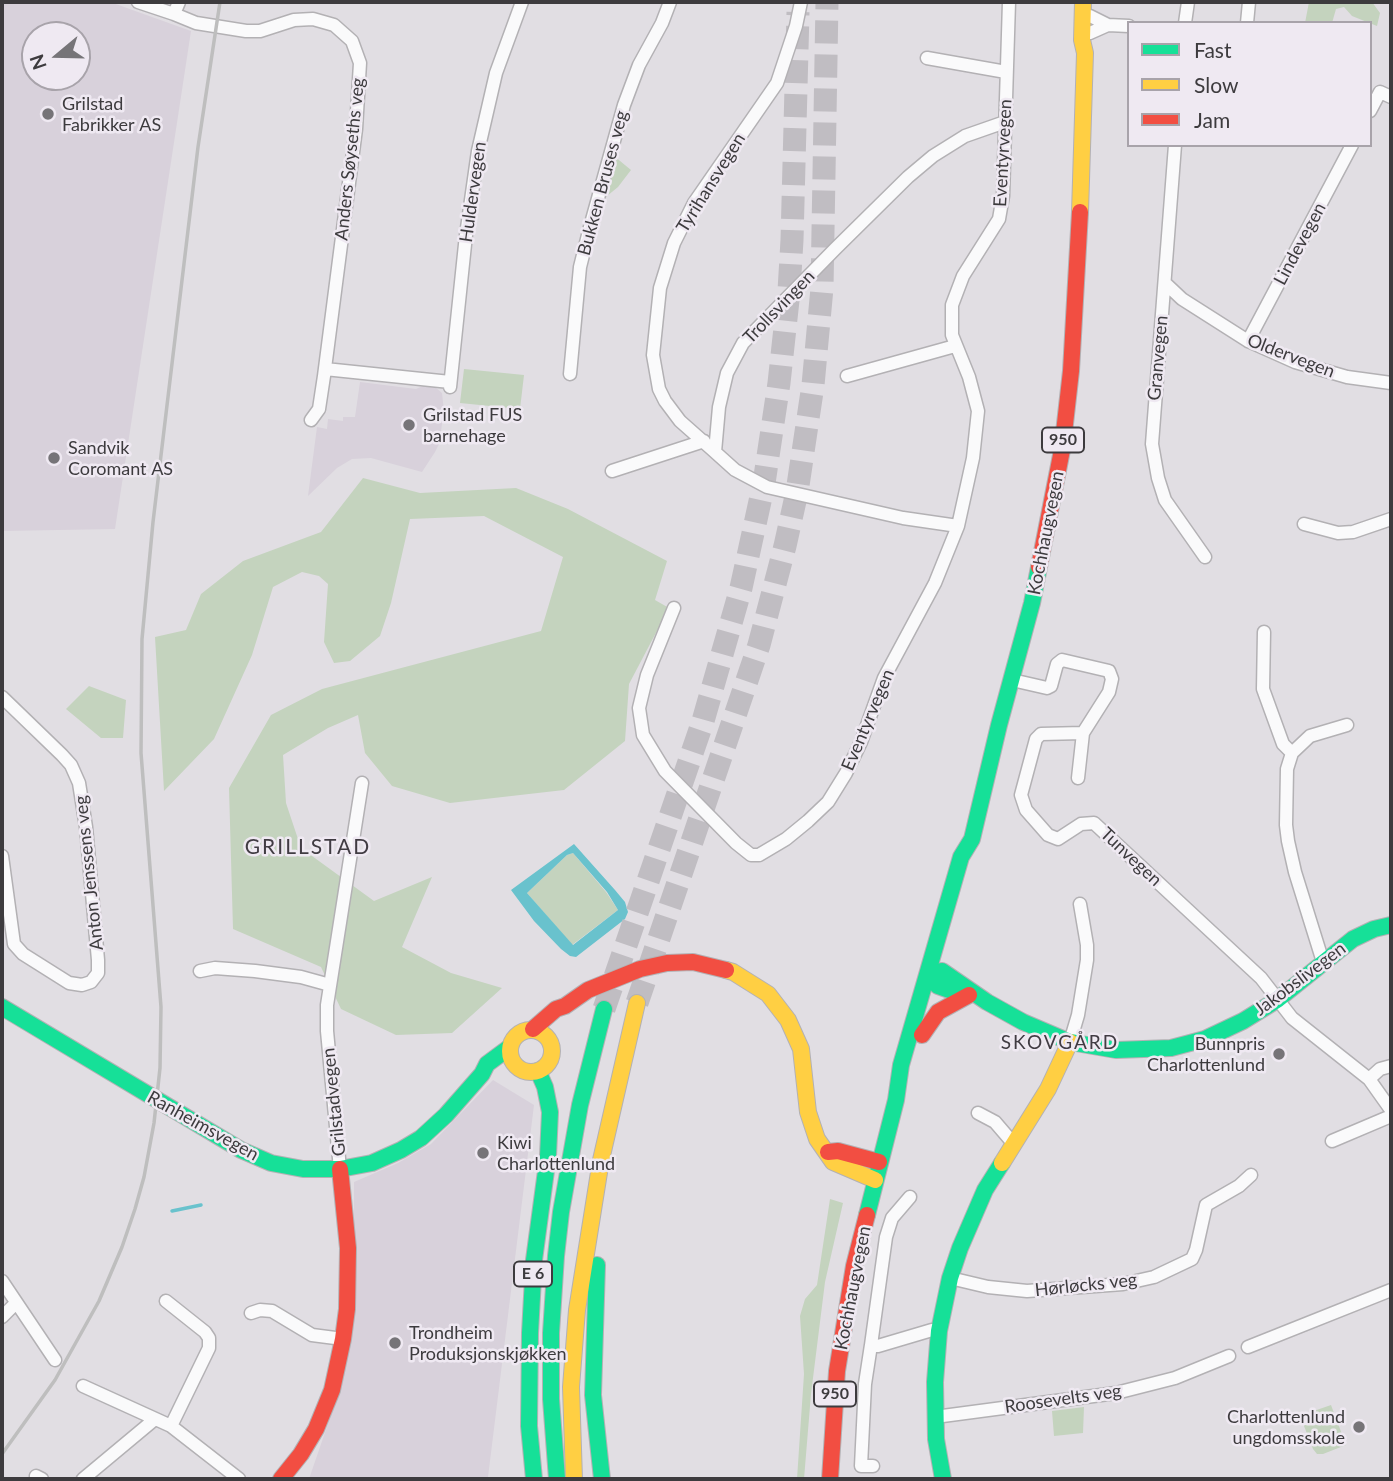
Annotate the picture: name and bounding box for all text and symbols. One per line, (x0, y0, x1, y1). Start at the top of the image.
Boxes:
north arrow (21, 21, 91, 91)
legend (1127, 21, 1372, 147)
text: Fast (1194, 37, 1231, 62)
text: N (24, 52, 51, 73)
text: Slow (1194, 72, 1238, 97)
street label: Anders Søyseths veg (331, 77, 369, 241)
place label: Grilstad Fabrikker AS (62, 93, 161, 136)
street label: Eventyrvegen (989, 98, 1017, 208)
marker: Grilstad Fabrikker AS (40, 106, 56, 122)
text: Jam (1194, 107, 1230, 132)
street label: Bukken Bruses veg (573, 108, 633, 258)
street label: Tyrihansvegen (672, 129, 750, 237)
street label: Huldervegen (455, 140, 491, 244)
street label: Lindevegen (1269, 199, 1331, 289)
street label: Trollsvingen (739, 266, 819, 348)
street label: Granvegen (1144, 314, 1172, 402)
street label: Oldervegen (1244, 329, 1338, 383)
place label: Grilstad FUS barnehage (423, 404, 522, 446)
marker: Grilstad FUS barnehage (401, 417, 417, 433)
road number: 950 (1042, 428, 1084, 452)
place label: Sandvik Coromant AS (68, 437, 173, 480)
marker: Sandvik Coromant AS (46, 450, 62, 466)
street label: Kochhaugvegen (1023, 469, 1069, 597)
street label: Eventyrvegen (837, 666, 899, 774)
street label: Anton Jenssens veg (70, 794, 108, 952)
street label: Tunvegen (1096, 823, 1166, 891)
district label: GRILLSTAD (246, 834, 370, 860)
street label: Jakobslivegen (1250, 938, 1350, 1020)
district label: SKOVGÅRD (1002, 1032, 1118, 1054)
place label: Bunnpris Charlottenlund (1147, 1033, 1265, 1076)
marker: Bunnpris Charlottenlund (1271, 1046, 1287, 1062)
street label: Grilstadvegen (318, 1047, 350, 1157)
street label: Ranheimsvegen (144, 1087, 262, 1165)
place label: Kiwi Charlottenlund (497, 1132, 615, 1174)
marker: Kiwi Charlottenlund (475, 1145, 491, 1161)
street label: Kochhaugvegen (830, 1224, 876, 1352)
road number: E 6 (514, 1262, 552, 1286)
street label: Hørløcks veg (1034, 1269, 1138, 1301)
place label: Trondheim Produksjonskjøkken (409, 1322, 566, 1364)
marker: Trondheim Produksjonskjøkken (387, 1335, 403, 1351)
street label: Roosevelts veg (1003, 1380, 1123, 1418)
road number: 950 (814, 1382, 856, 1406)
place label: Charlottenlund ungdomsskole (1227, 1406, 1345, 1448)
marker: Charlottenlund ungdomsskole (1351, 1419, 1367, 1435)

